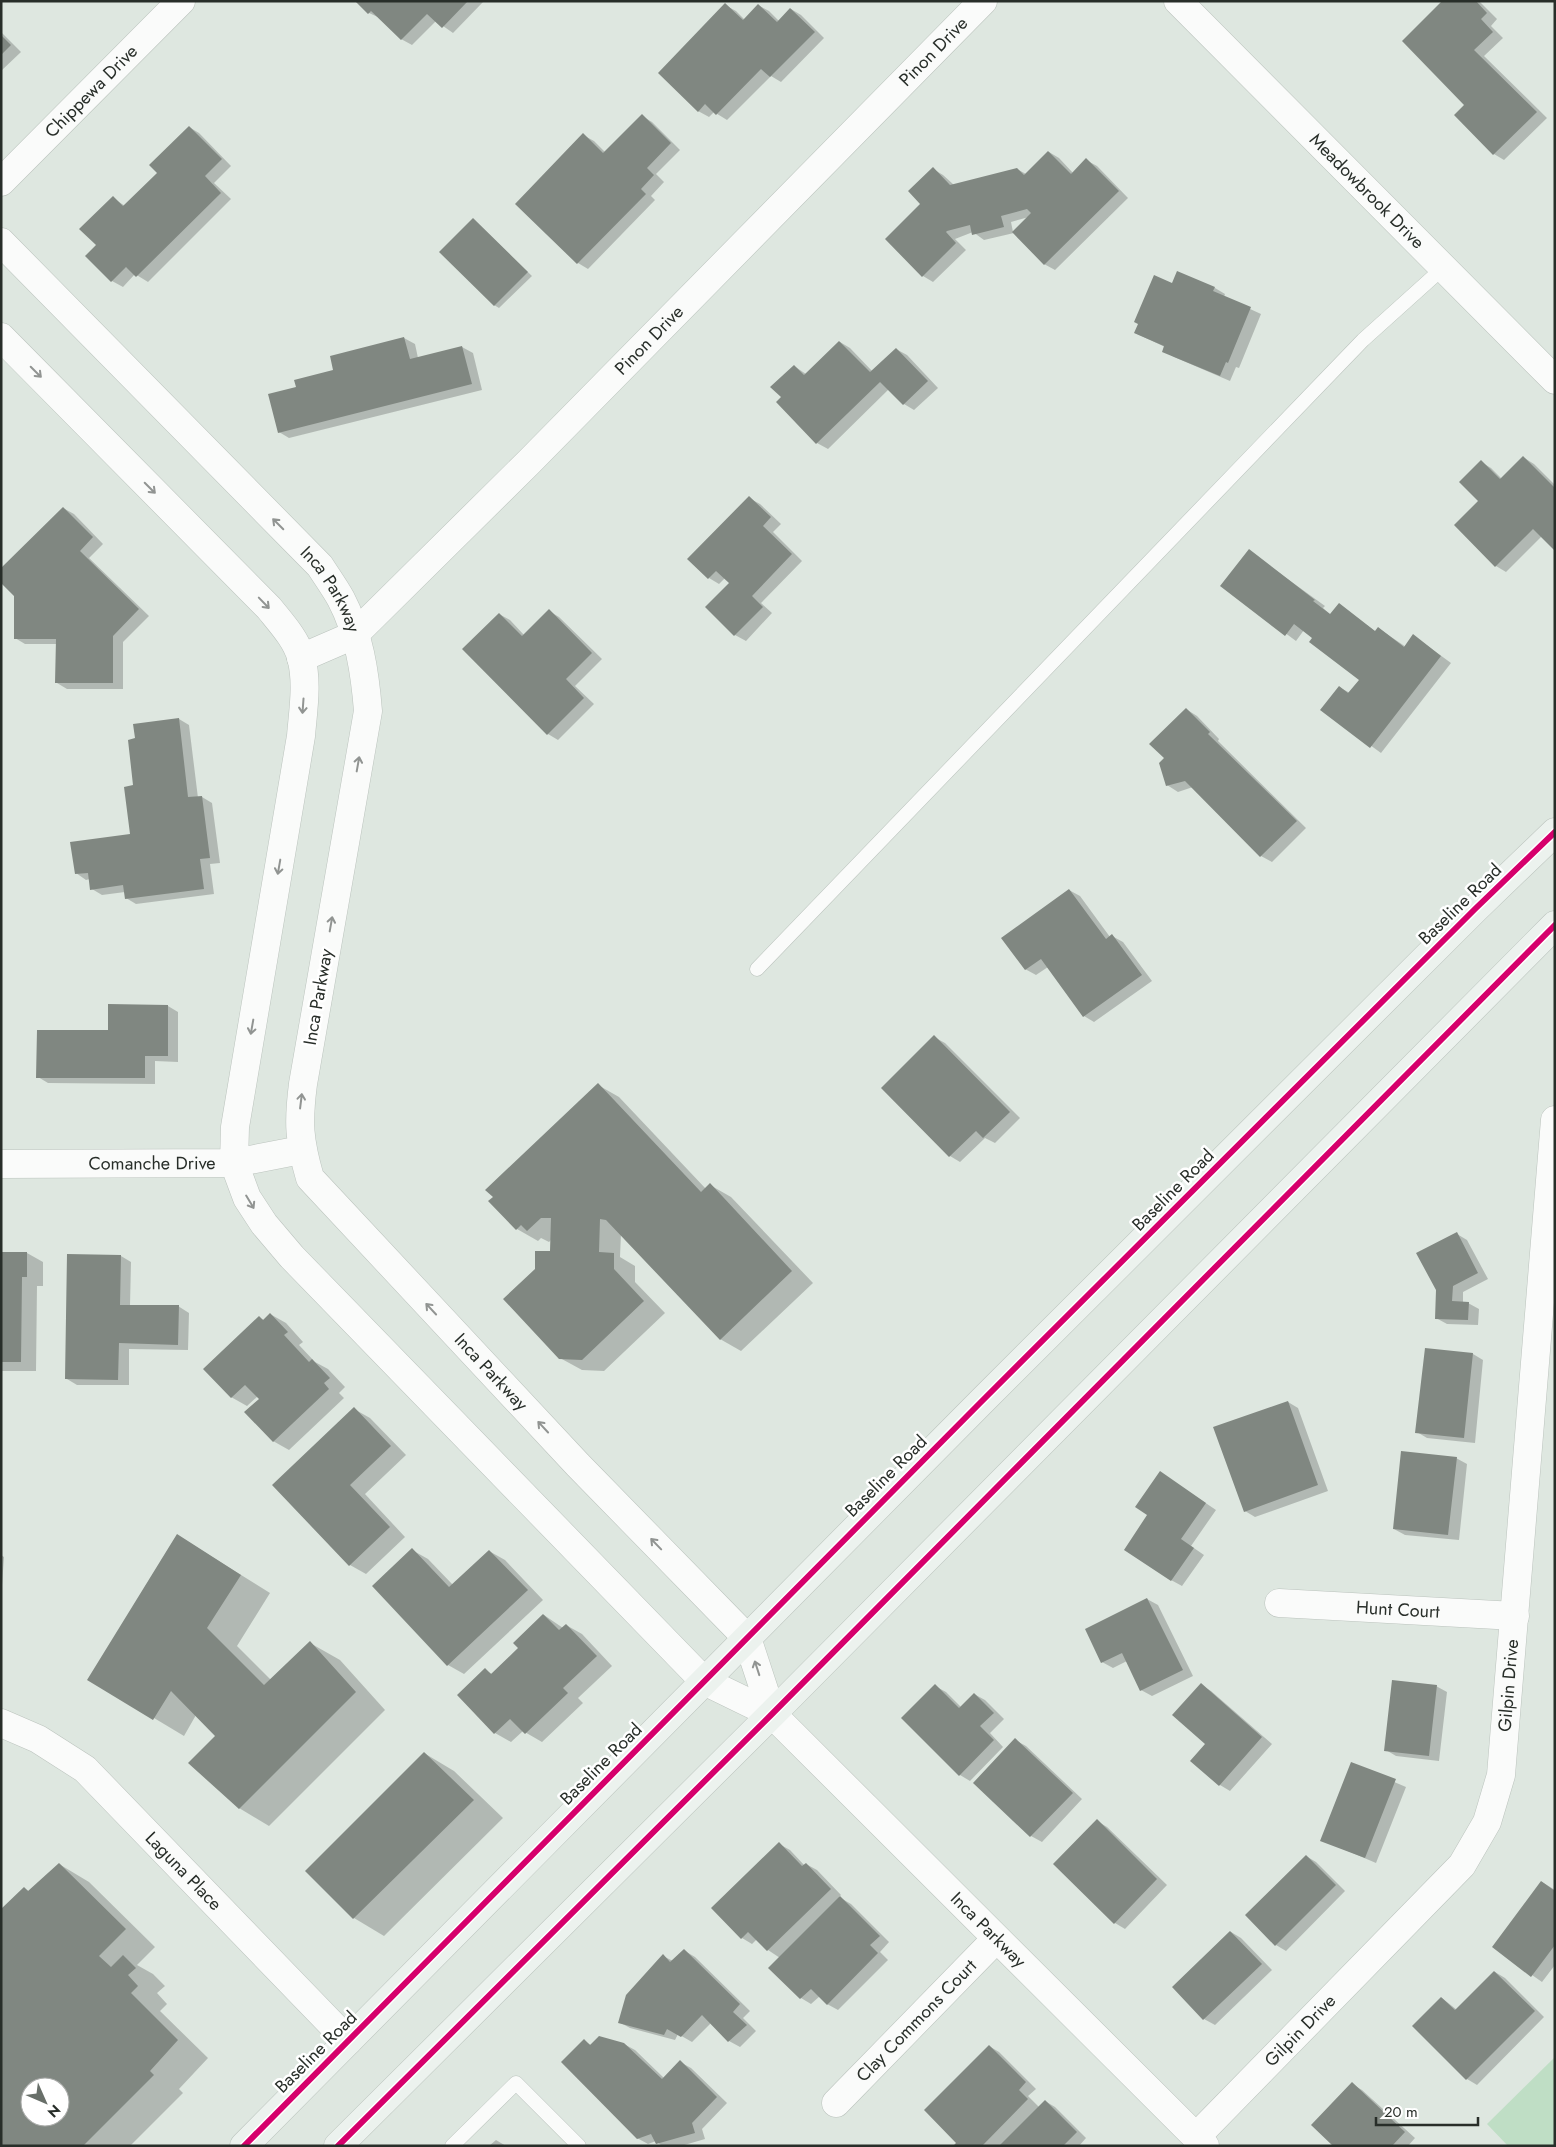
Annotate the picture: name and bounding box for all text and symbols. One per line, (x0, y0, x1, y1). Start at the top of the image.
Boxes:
street label: Pinon Drive (893, 11, 974, 92)
street label: Chippewa Drive (39, 39, 144, 144)
street label: Meadowbrook Drive (1304, 127, 1430, 255)
street label: Pinon Drive (609, 299, 689, 381)
one-way arrow (29, 366, 42, 378)
one-way arrow (144, 481, 156, 494)
one-way arrow (272, 518, 285, 530)
street label: Inca Parkway (294, 540, 367, 636)
one-way arrow (258, 597, 270, 610)
one-way arrow (298, 698, 308, 714)
one-way arrow (354, 756, 364, 772)
street label: Baseline Road (1412, 857, 1508, 951)
one-way arrow (273, 858, 283, 874)
one-way arrow (326, 916, 336, 932)
street label: Inca Parkway (297, 947, 339, 1047)
one-way arrow (246, 1019, 256, 1035)
one-way arrow (296, 1093, 306, 1109)
street label: Baseline Road (1126, 1143, 1220, 1237)
street label: Comanche Drive (88, 1150, 216, 1177)
one-way arrow (246, 1195, 256, 1209)
one-way arrow (425, 1303, 437, 1315)
street label: Inca Parkway (448, 1327, 534, 1417)
one-way arrow (537, 1421, 549, 1434)
street label: Baseline Road (839, 1429, 933, 1523)
one-way arrow (650, 1538, 662, 1551)
street label: Hunt Court (1355, 1594, 1441, 1625)
street label: Gilpin Drive (1492, 1638, 1525, 1733)
one-way arrow (752, 1661, 761, 1676)
street label: Baseline Road (554, 1717, 648, 1811)
street label: Laguna Place (139, 1826, 228, 1916)
street label: Inca Parkway (944, 1886, 1032, 1974)
street label: Clay Commons Court (850, 1953, 983, 2088)
street label: Gilpin Drive (1258, 1988, 1342, 2073)
street label: Baseline Road (269, 2005, 363, 2099)
north arrow (20, 2077, 70, 2127)
scale bar (1376, 2094, 1478, 2126)
text: N (43, 2100, 65, 2122)
text: 20 m (1384, 2101, 1418, 2123)

